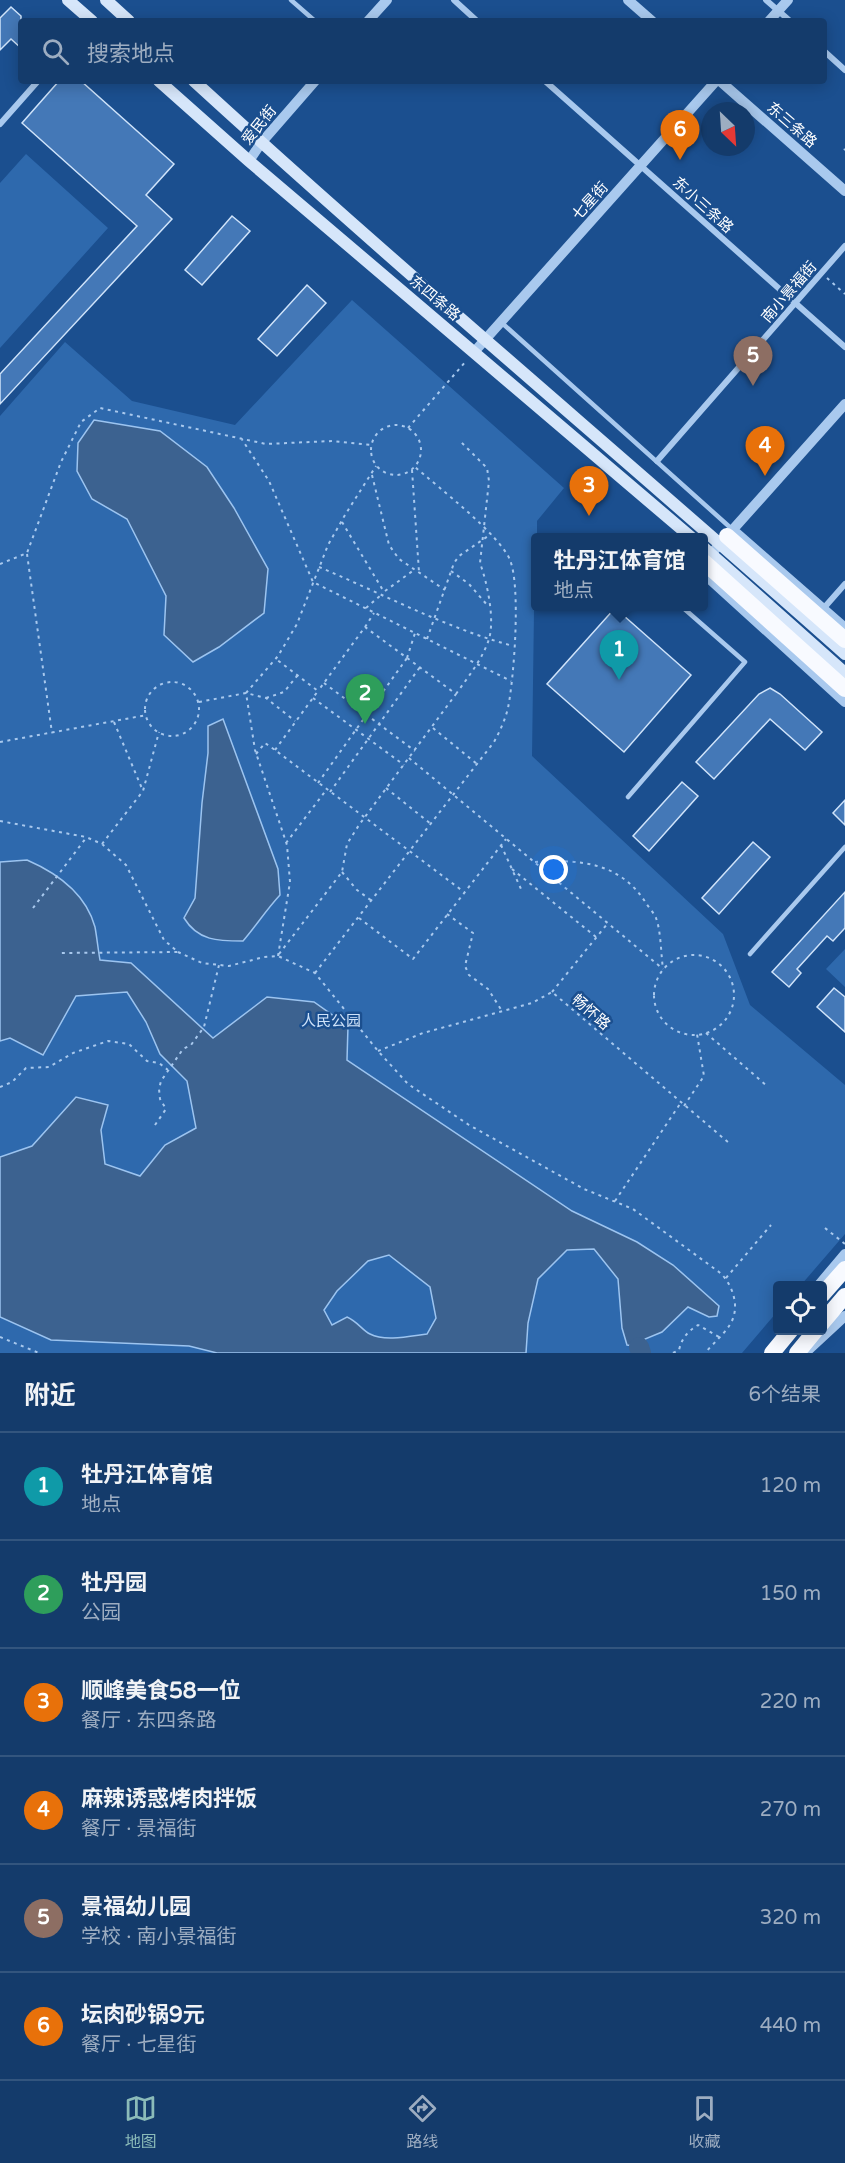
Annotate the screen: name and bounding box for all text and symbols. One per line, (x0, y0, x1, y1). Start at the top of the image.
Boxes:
search box (18, 18, 827, 84)
icon: search (39, 35, 72, 68)
text: 搜索地点 (87, 41, 175, 67)
street label: 东三条路 (763, 99, 821, 151)
street label: 爱民街 (238, 102, 280, 148)
north arrow (701, 102, 755, 156)
pin: 6 (660, 110, 700, 160)
street label: 东小三条路 (669, 173, 737, 237)
street label: 七星街 (568, 178, 612, 224)
street label: 南小景福街 (758, 258, 820, 326)
street label: 东四条路 (406, 272, 464, 324)
pin: 5 (734, 336, 772, 386)
pin: 4 (746, 426, 784, 476)
pin: 3 (570, 466, 608, 516)
popup (531, 533, 708, 611)
text: 牡丹江体育馆 (553, 548, 686, 574)
text: 地点 (553, 579, 593, 603)
pin: 1 (600, 630, 638, 680)
pin: 2 (346, 674, 385, 724)
your location (539, 855, 568, 884)
street label: 畅怀路 (568, 990, 614, 1034)
park label: 人民公园 (301, 1012, 361, 1030)
map controls (773, 1281, 827, 1335)
button: locate (773, 1281, 827, 1335)
text: 附近 (24, 1380, 76, 1411)
text: 6个结果 (748, 1383, 821, 1407)
text: 牡丹江体育馆 (81, 1462, 213, 1488)
text: 1 (37, 1474, 50, 1498)
text: 120 m (760, 1474, 821, 1498)
text: 地点 (81, 1493, 121, 1517)
text: 牡丹园 (81, 1570, 147, 1596)
text: 2 (37, 1582, 50, 1606)
text: 150 m (760, 1582, 821, 1606)
text: 公园 (81, 1601, 121, 1625)
text: 顺峰美食58一位 (81, 1678, 241, 1704)
text: 3 (37, 1690, 50, 1714)
text: 220 m (760, 1690, 821, 1714)
text: 餐厅 · 东四条路 (81, 1709, 217, 1733)
text: 麻辣诱惑烤肉拌饭 (81, 1786, 257, 1812)
text: 4 (37, 1798, 50, 1822)
text: 270 m (760, 1798, 821, 1822)
text: 餐厅 · 景福街 (81, 1817, 197, 1841)
text: 景福幼儿园 (81, 1894, 191, 1920)
text: 5 (37, 1906, 50, 1930)
text: 320 m (760, 1906, 821, 1930)
text: 学校 · 南小景福街 (81, 1925, 237, 1949)
text: 坛肉砂锅9元 (81, 2002, 205, 2028)
text: 6 (37, 2014, 50, 2038)
text: 440 m (760, 2014, 821, 2038)
text: 餐厅 · 七星街 (81, 2033, 197, 2057)
tab: 地图 (124, 2092, 157, 2152)
tab: 路线 (406, 2092, 439, 2152)
tab: 收藏 (688, 2092, 721, 2152)

